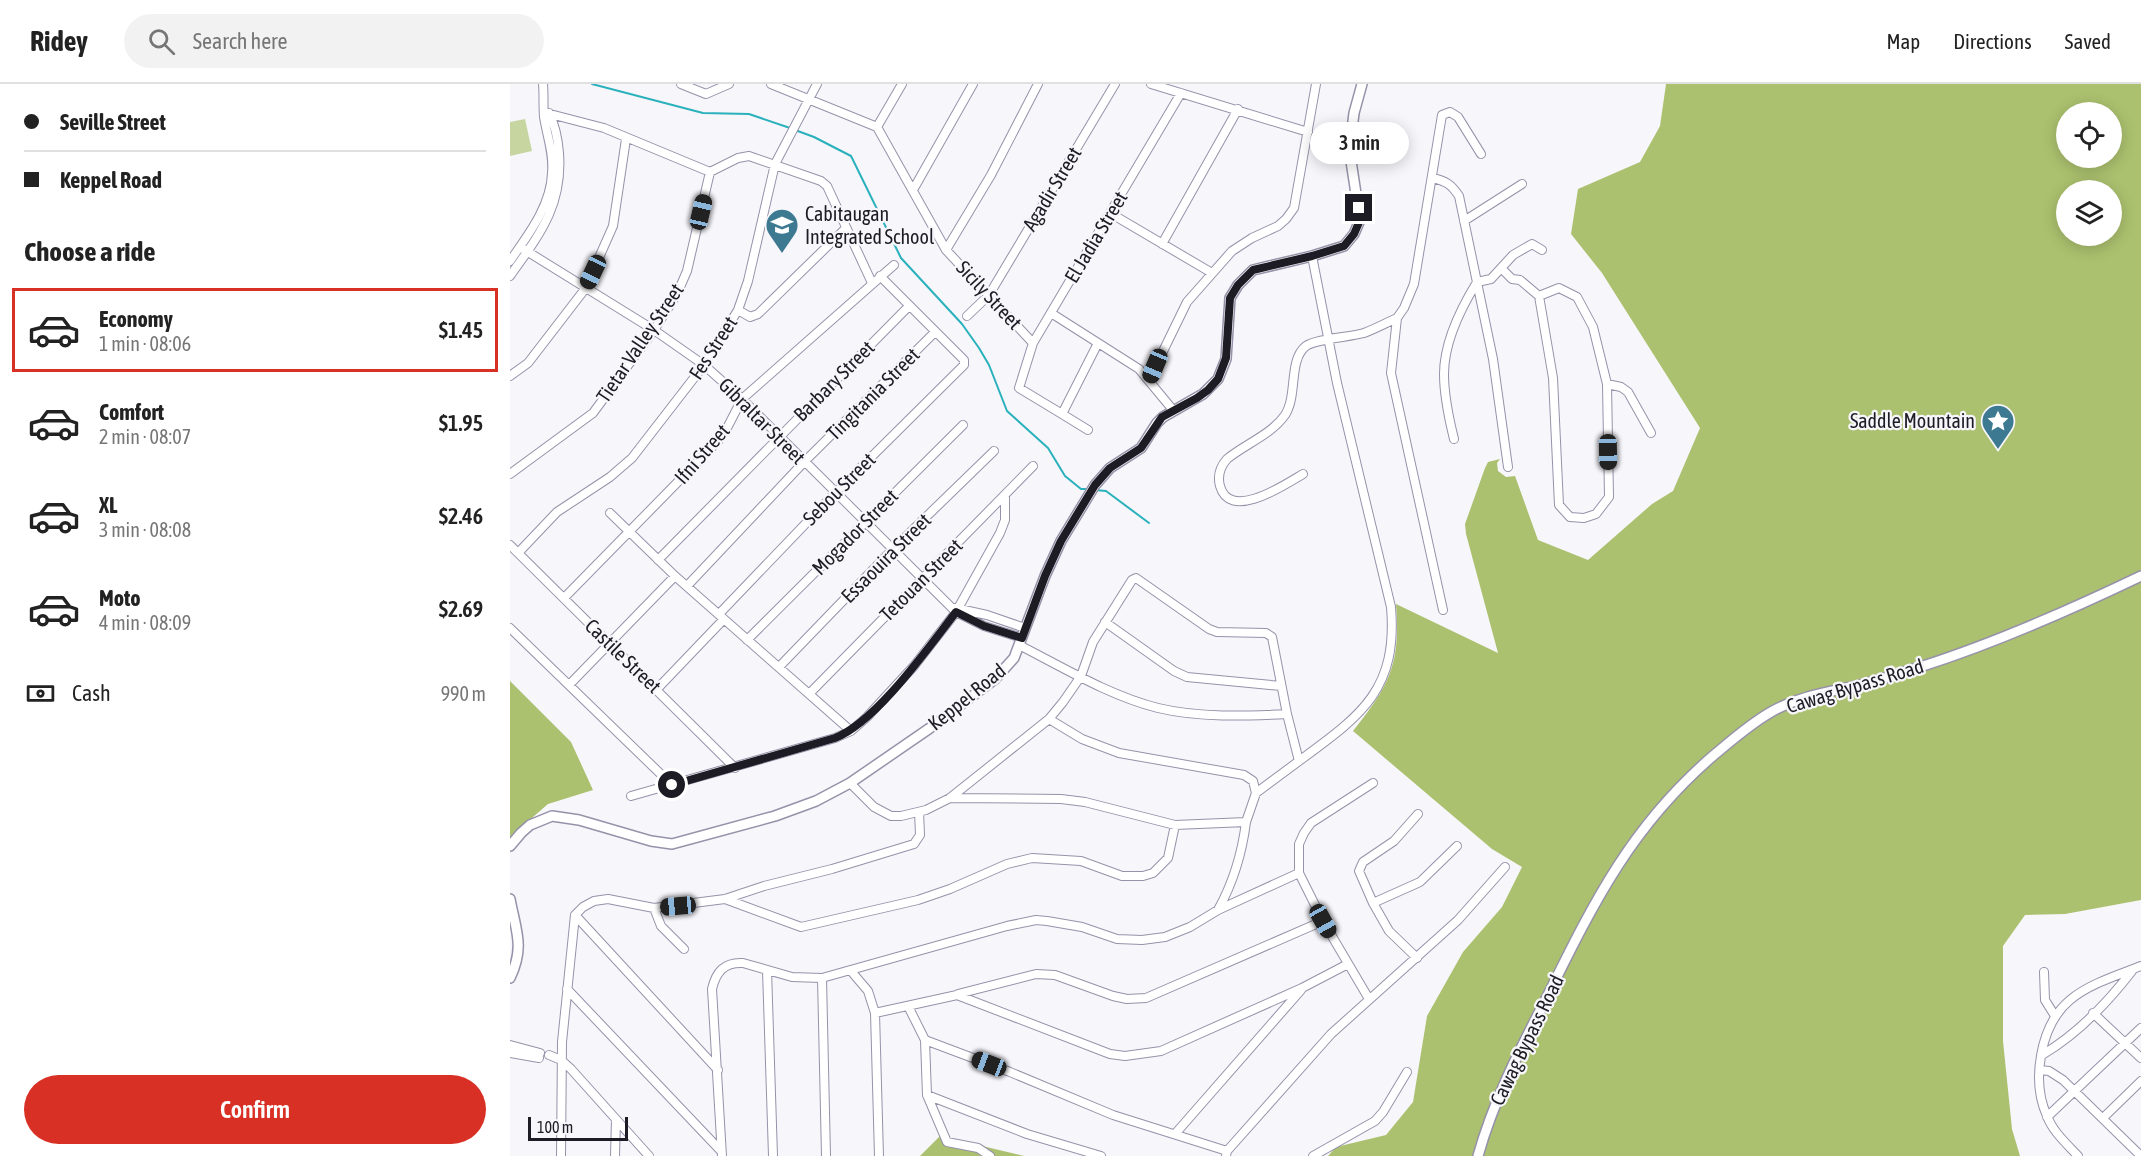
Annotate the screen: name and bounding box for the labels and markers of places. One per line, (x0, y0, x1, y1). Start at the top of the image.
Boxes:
place label: Cabitaugan Integrated School (805, 202, 935, 248)
school or university icon: Cabitaugan Integrated School (764, 207, 800, 254)
place icon: Saddle Mountain (1980, 403, 2016, 450)
place label: Saddle Mountain (1850, 409, 1975, 432)

